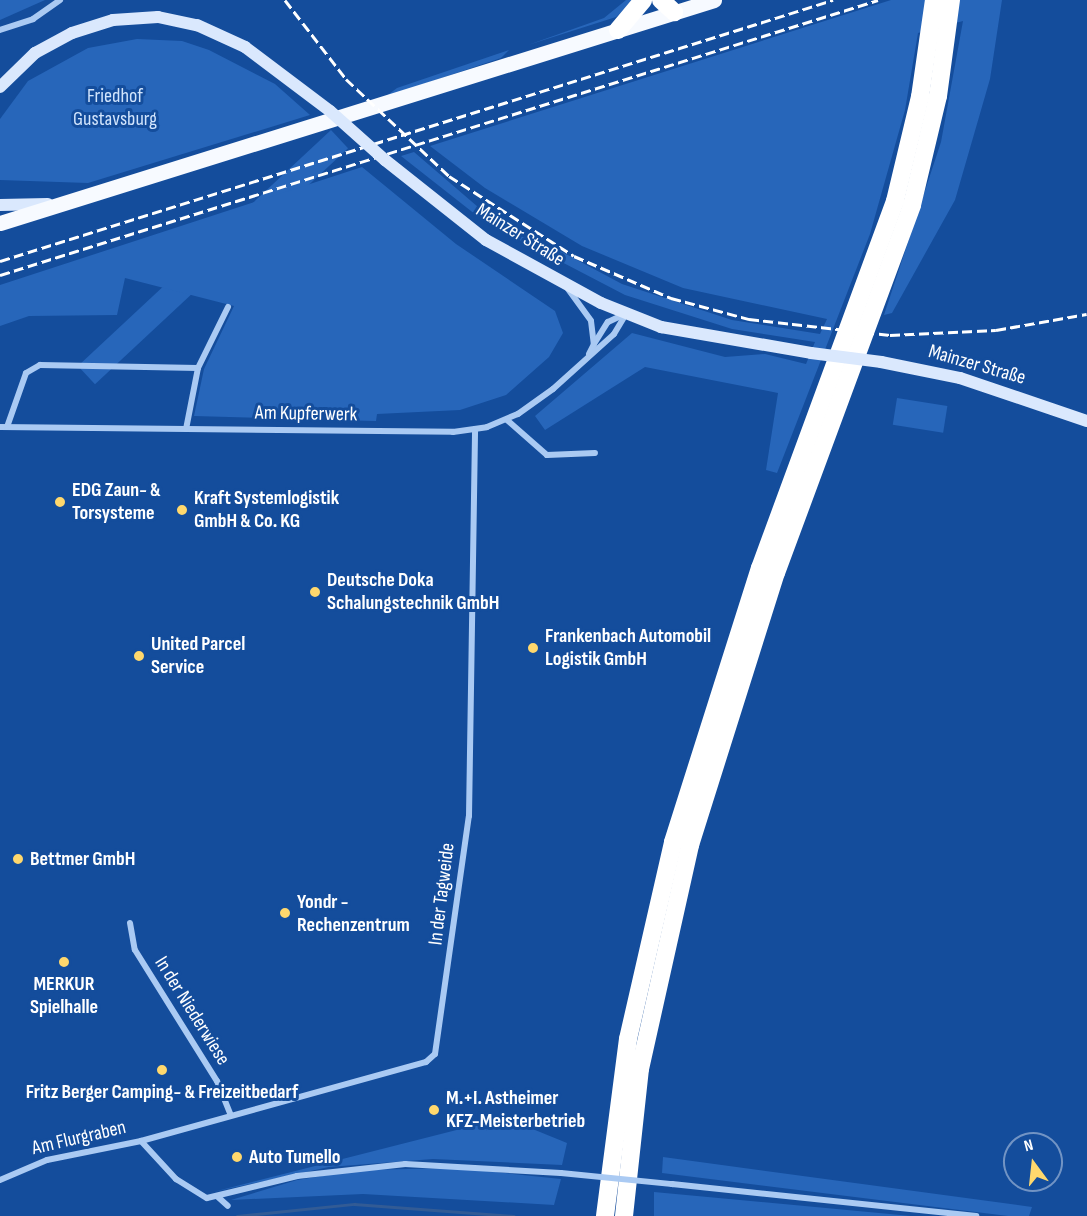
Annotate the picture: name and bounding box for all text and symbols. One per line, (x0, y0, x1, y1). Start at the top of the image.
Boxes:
park label: Friedhof Gustavsburg (73, 84, 157, 131)
street label: Mainzer Straße (471, 198, 569, 272)
street label: Mainzer Straße (926, 340, 1028, 390)
street label: Am Kupferwerk (255, 401, 357, 427)
place label: EDG Zaun- & Torsysteme (72, 478, 161, 525)
place label: Kraft Systemlogistik GmbH & Co. KG (194, 486, 339, 533)
marker: EDG Zaun- & Torsysteme (53, 495, 67, 509)
marker: Kraft Systemlogistik GmbH & Co. KG (175, 503, 189, 517)
place label: Deutsche Doka Schalungstechnik GmbH (327, 568, 499, 615)
marker: Deutsche Doka Schalungstechnik GmbH (308, 585, 322, 599)
place label: Frankenbach Automobil Logistik GmbH (545, 624, 711, 671)
place label: United Parcel Service (151, 632, 245, 679)
marker: Frankenbach Automobil Logistik GmbH (526, 641, 540, 655)
marker: United Parcel Service (132, 649, 146, 663)
street label: In der Tagweide (424, 842, 460, 946)
place label: Bettmer GmbH (30, 847, 135, 871)
marker: Bettmer GmbH (11, 852, 25, 866)
place label: Yondr - Rechenzentrum (297, 890, 410, 937)
marker: Yondr - Rechenzentrum (278, 906, 292, 920)
street label: In der Niederwiese (149, 952, 235, 1070)
marker: MERKUR Spielhalle (57, 955, 71, 969)
place label: MERKUR Spielhalle (30, 972, 98, 1019)
marker: Fritz Berger Camping- & Freizeitbedarf (155, 1063, 169, 1077)
place label: Fritz Berger Camping- & Freizeitbedarf (26, 1080, 298, 1104)
place label: M.+I. Astheimer KFZ-Meisterbetrieb (446, 1086, 585, 1133)
marker: M.+I. Astheimer KFZ-Meisterbetrieb (427, 1103, 441, 1117)
street label: Am Flurgraben (30, 1116, 128, 1160)
north arrow (1003, 1132, 1063, 1192)
text: N (1022, 1136, 1035, 1156)
place label: Auto Tumello (249, 1145, 341, 1169)
marker: Auto Tumello (230, 1150, 244, 1164)

